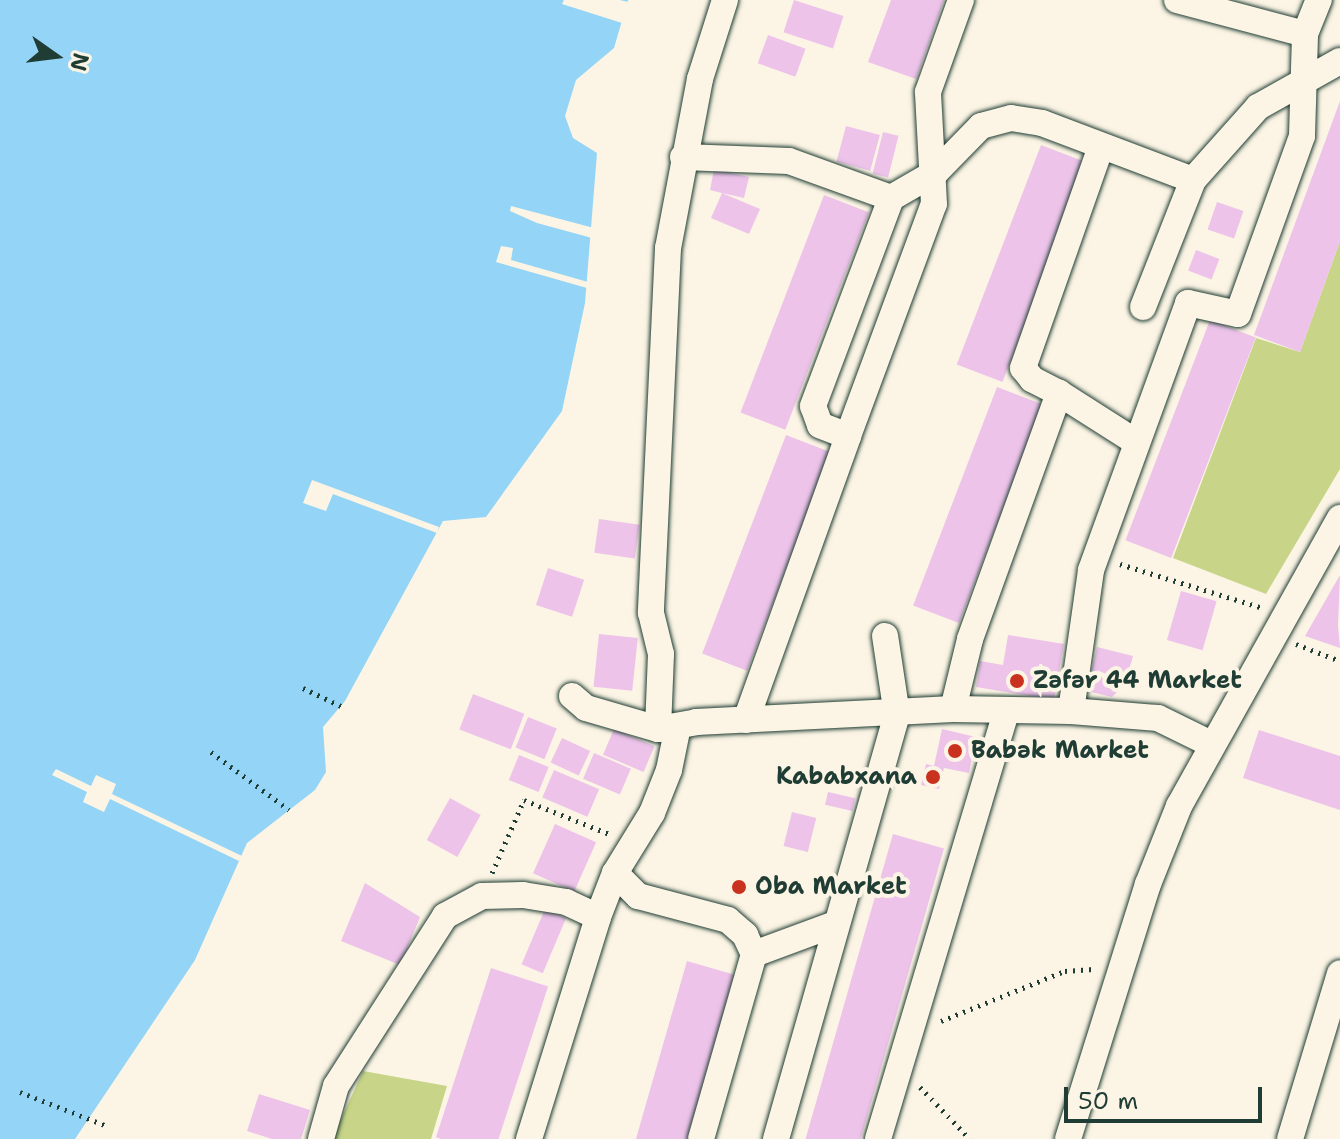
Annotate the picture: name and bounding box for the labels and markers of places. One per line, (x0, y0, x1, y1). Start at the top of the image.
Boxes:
place label: Zəfər 44 Market (1033, 667, 1242, 695)
marker: Zəfər 44 Market (1008, 672, 1026, 690)
place label: Babək Market (971, 737, 1149, 765)
marker: Babək Market (946, 742, 964, 760)
place label: Kababxana (776, 763, 917, 791)
marker: Kababxana (924, 768, 942, 786)
place label: Oba Market (755, 873, 907, 901)
marker: Oba Market (730, 878, 748, 896)

